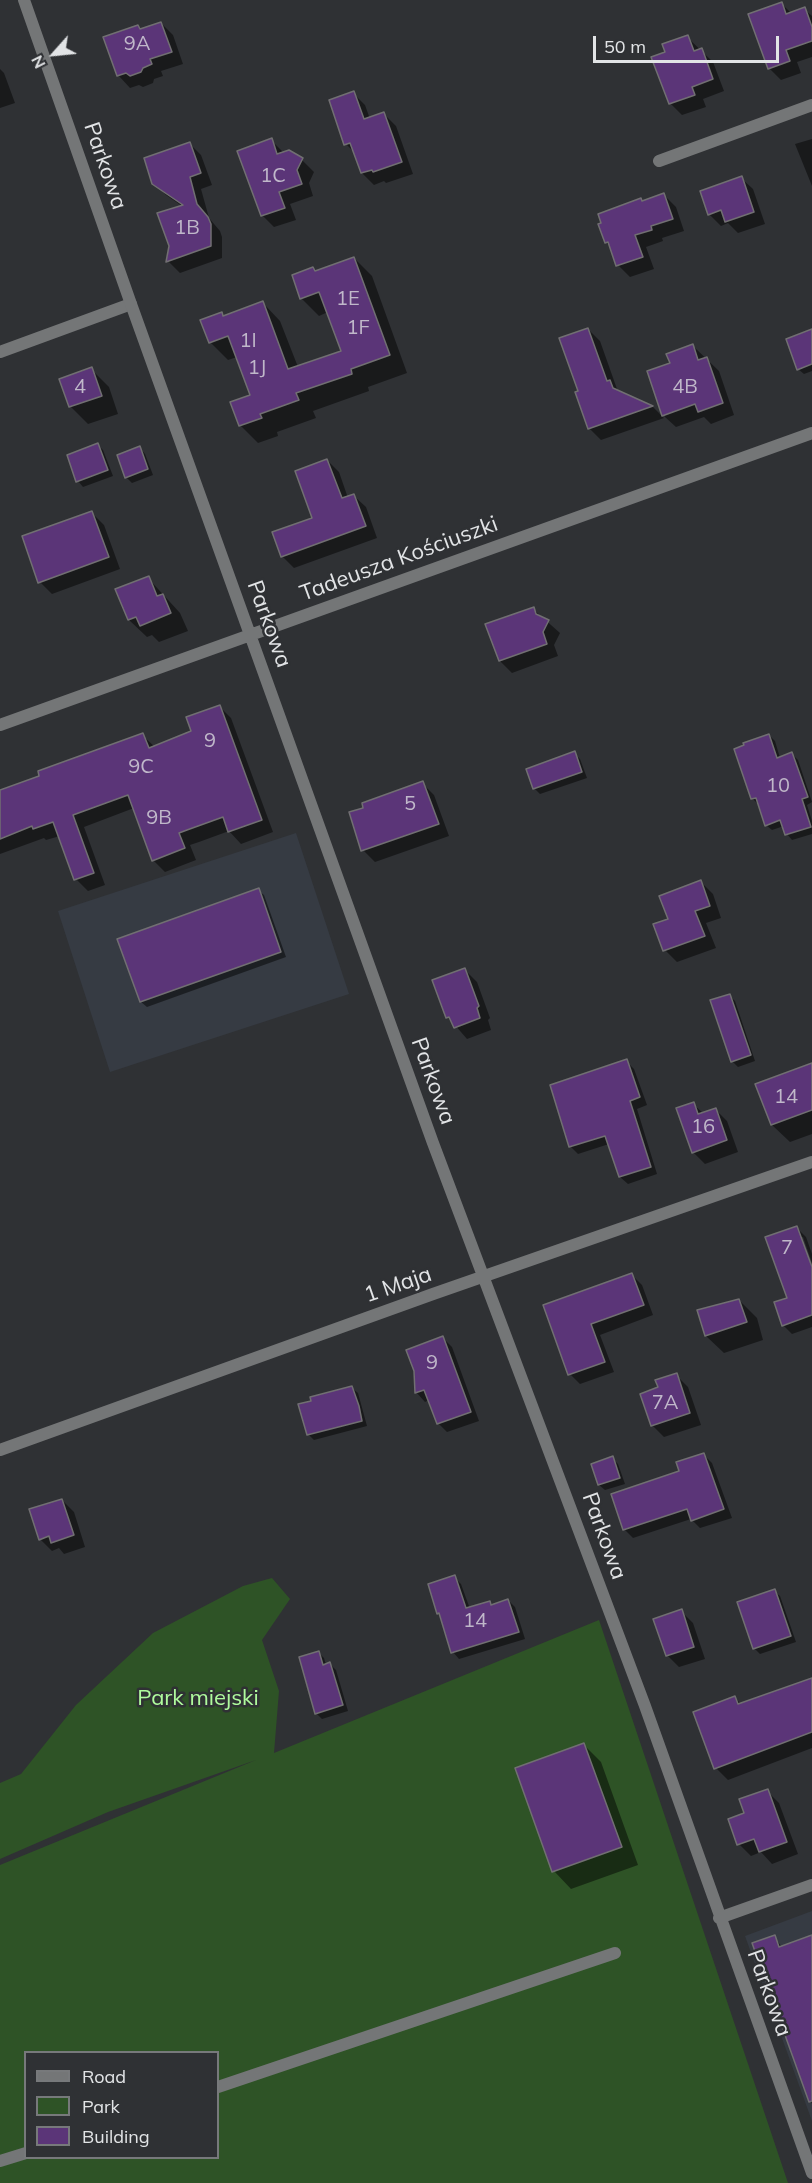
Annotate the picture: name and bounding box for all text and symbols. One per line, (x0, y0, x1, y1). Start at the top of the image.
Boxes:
north arrow (24, 24, 84, 84)
scale bar (596, 24, 782, 62)
house number: 9A (124, 32, 150, 56)
text: 50 m (604, 35, 646, 58)
text: N (26, 52, 50, 72)
street label: Parkowa (78, 119, 132, 213)
house number: 1C (260, 164, 286, 188)
house number: 1B (174, 216, 200, 240)
house number: 1E (336, 287, 360, 311)
house number: 1F (346, 316, 370, 340)
house number: 1I (239, 329, 257, 353)
house number: 1J (248, 356, 266, 380)
house number: 4 (74, 375, 86, 399)
house number: 4B (672, 375, 698, 399)
street label: Tadeusza Kościuszki (297, 511, 501, 607)
street label: Parkowa (241, 577, 297, 671)
house number: 9 (204, 729, 216, 753)
house number: 9C (128, 755, 154, 779)
house number: 10 (766, 774, 790, 798)
house number: 5 (404, 792, 416, 816)
house number: 9B (146, 806, 172, 830)
street label: Parkowa (405, 1034, 461, 1128)
house number: 14 (774, 1085, 798, 1109)
house number: 16 (691, 1115, 715, 1139)
house number: 7 (781, 1236, 793, 1260)
street label: 1 Maja (361, 1261, 435, 1309)
house number: 9 (426, 1351, 438, 1375)
house number: 7A (652, 1391, 678, 1415)
street label: Parkowa (576, 1489, 632, 1583)
house number: 14 (463, 1609, 487, 1633)
park label: Park miejski (137, 1685, 259, 1711)
street label: Parkowa (741, 1946, 797, 2040)
legend (24, 2051, 219, 2159)
text: Road (82, 2065, 126, 2088)
text: Park (82, 2095, 120, 2118)
text: Building (82, 2125, 150, 2148)

